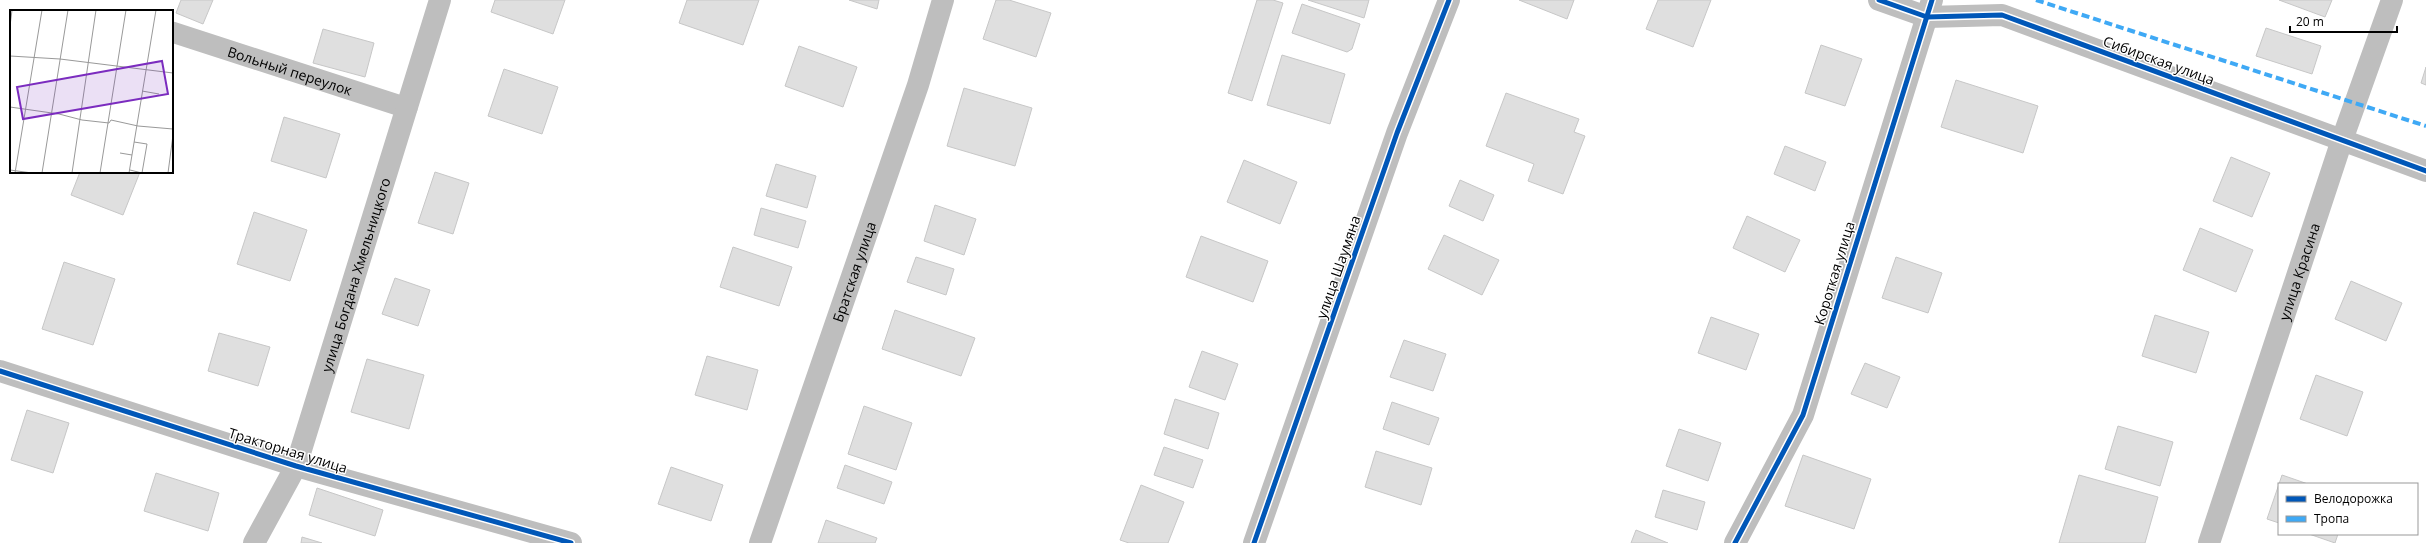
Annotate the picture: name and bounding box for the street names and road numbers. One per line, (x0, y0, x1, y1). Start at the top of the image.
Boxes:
street label: Сибирская улица (2101, 31, 2217, 89)
street label: Вольный переулок (225, 41, 355, 99)
street label: улица Богдана Хмельницкого (316, 175, 394, 374)
street label: улица Шаумяна (1311, 213, 1365, 321)
street label: Братская улица (827, 219, 880, 324)
street label: Короткая улица (1809, 219, 1859, 327)
street label: улица Красина (2274, 220, 2324, 322)
street label: Тракторная улица (226, 423, 350, 477)

